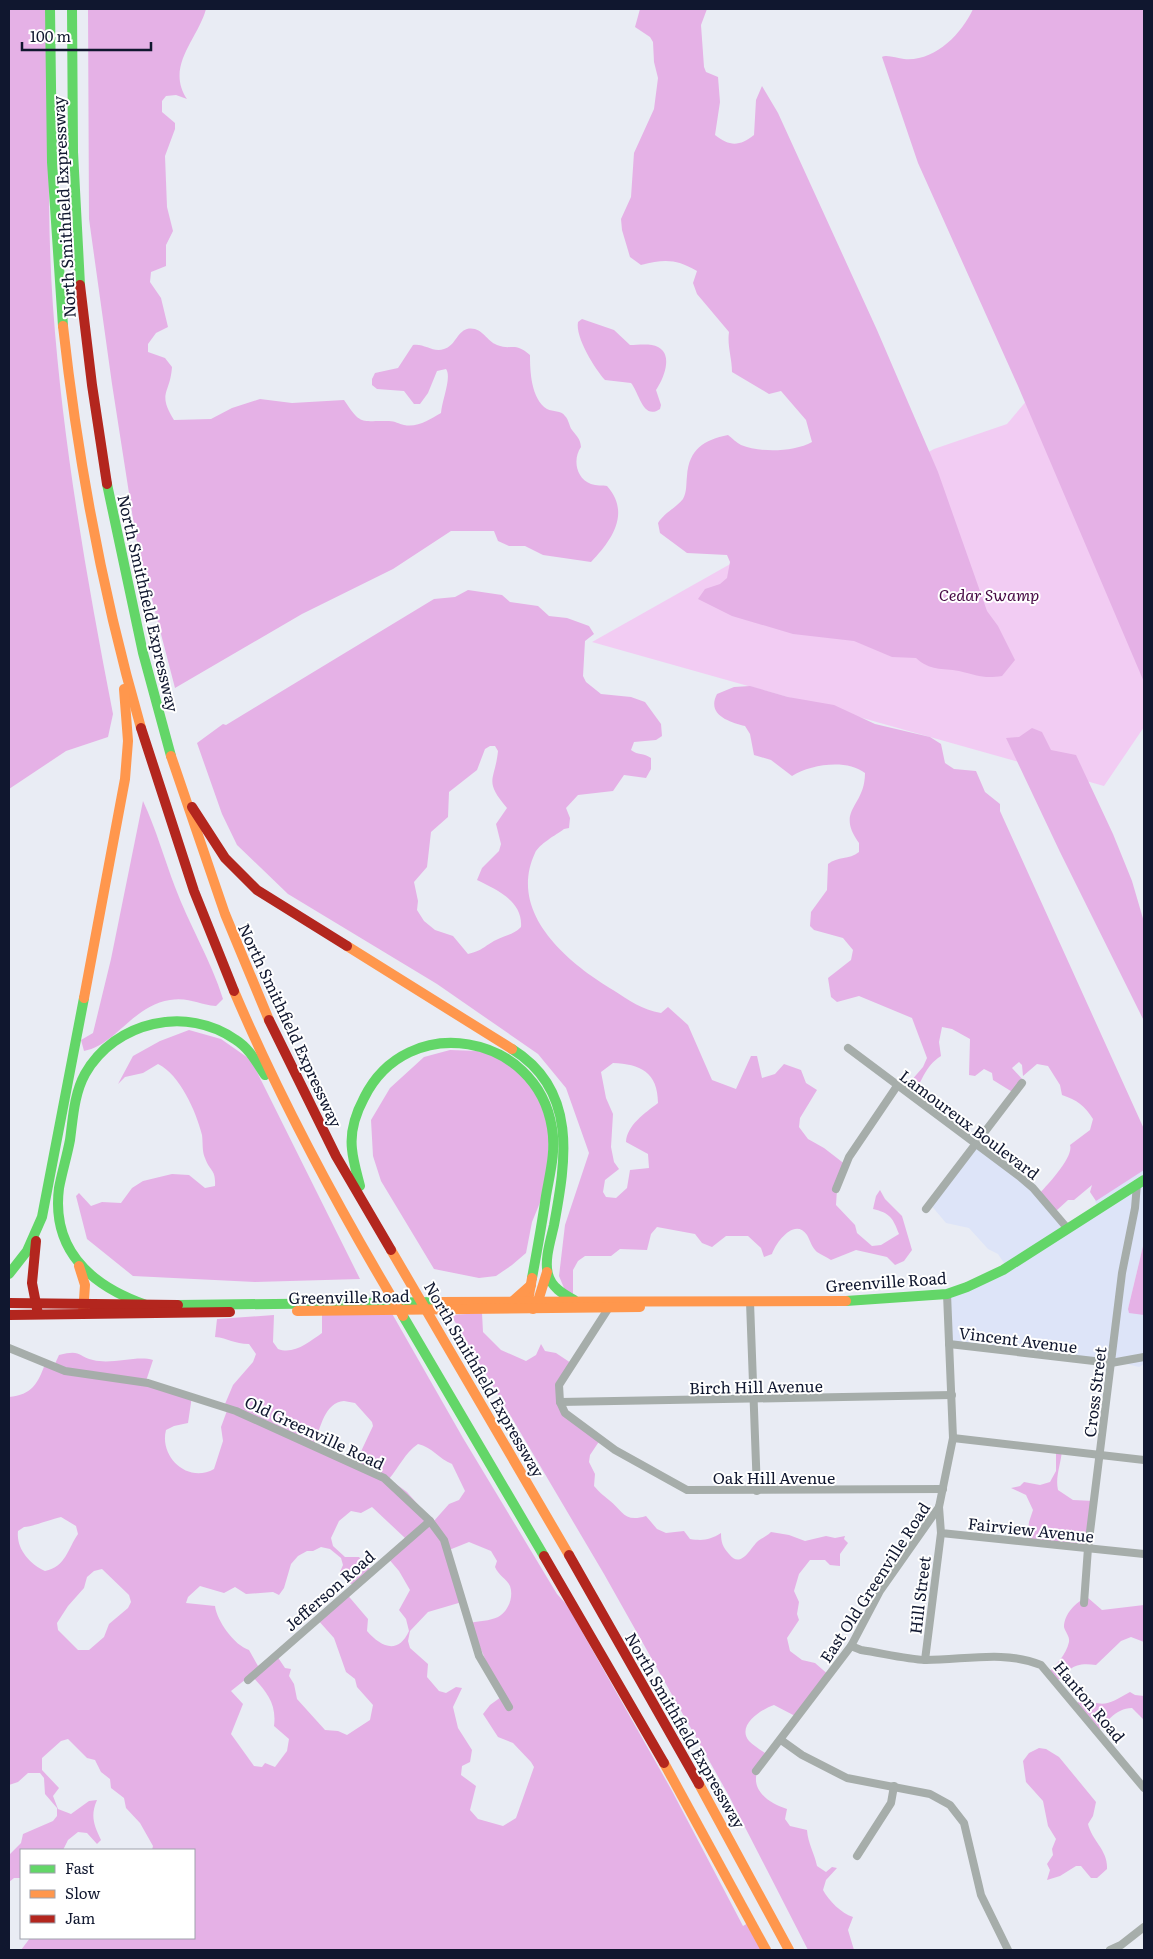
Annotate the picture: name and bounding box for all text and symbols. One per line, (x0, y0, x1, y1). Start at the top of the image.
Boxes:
scale bar (22, 20, 151, 52)
text: 100 m (30, 24, 71, 47)
street label: North Smithfield Expressway (45, 94, 81, 319)
street label: North Smithfield Expressway (112, 492, 186, 715)
park label: Cedar Swamp (939, 582, 1039, 606)
street label: North Smithfield Expressway (233, 919, 349, 1132)
street label: Lamoureux Boulevard (895, 1063, 1045, 1185)
street label: Greenville Road (825, 1265, 948, 1297)
street label: North Smithfield Expressway (419, 1277, 551, 1482)
street label: Greenville Road (288, 1283, 410, 1309)
street label: Vincent Avenue (957, 1320, 1079, 1358)
street label: Cross Street (1077, 1345, 1112, 1439)
street label: Birch Hill Avenue (689, 1373, 823, 1399)
street label: Old Greenville Road (241, 1389, 389, 1475)
street label: Oak Hill Avenue (713, 1465, 835, 1489)
street label: East Old Greenville Road (813, 1497, 935, 1667)
street label: Fairview Avenue (967, 1510, 1095, 1548)
street label: Jefferson Road (279, 1544, 380, 1636)
street label: Hill Street (902, 1554, 936, 1635)
street label: North Smithfield Expressway (620, 1628, 752, 1833)
street label: Hanton Road (1049, 1655, 1132, 1747)
legend (20, 1849, 195, 1939)
text: Fast (65, 1856, 94, 1879)
text: Slow (65, 1881, 100, 1904)
text: Jam (65, 1906, 96, 1929)

